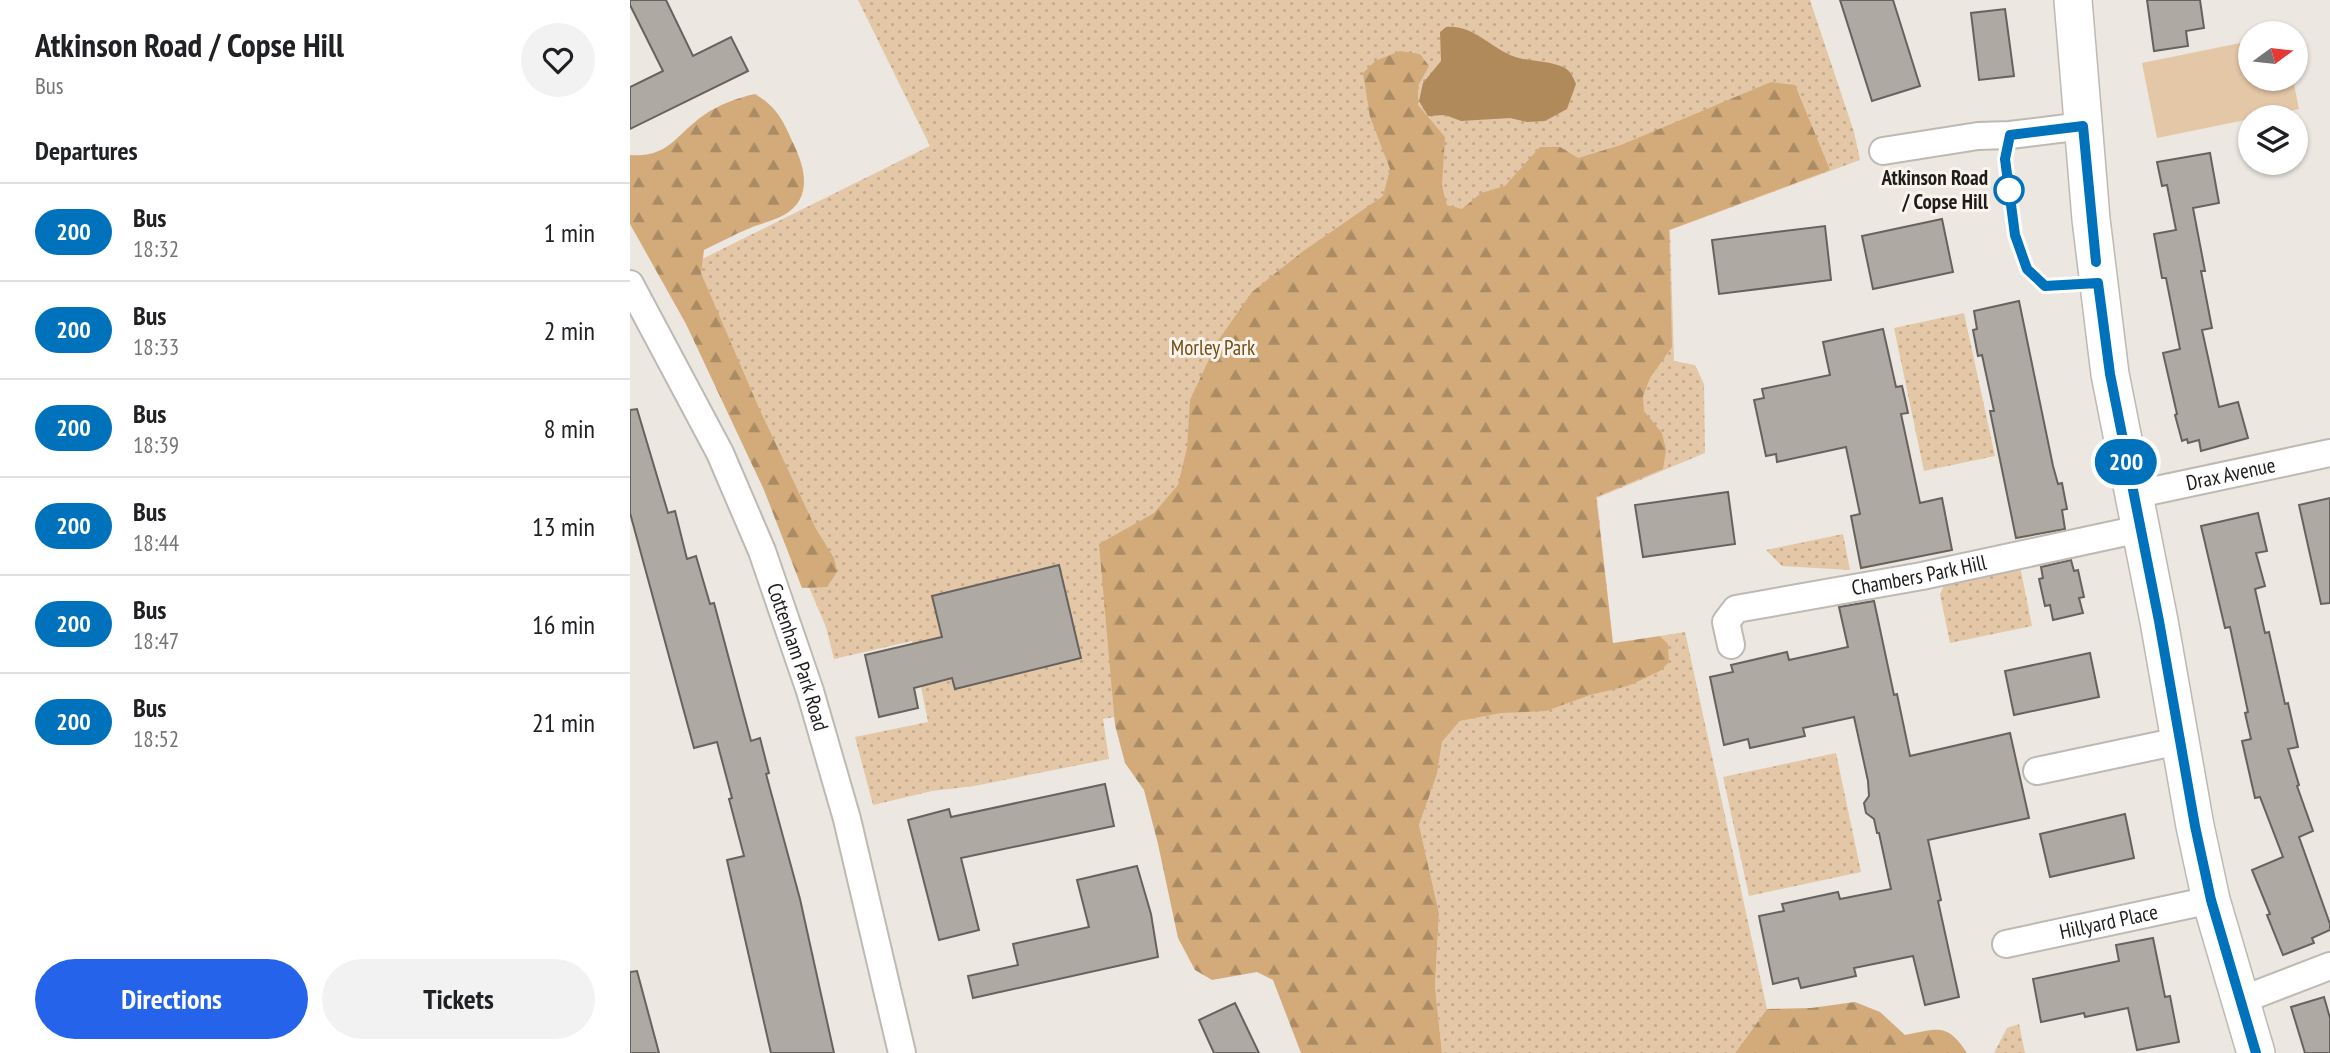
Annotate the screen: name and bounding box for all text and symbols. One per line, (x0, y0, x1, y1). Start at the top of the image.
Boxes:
north arrow (2238, 21, 2308, 91)
map controls (2238, 21, 2308, 175)
text: Atkinson Road / Copse Hill (35, 23, 344, 66)
button: heart (521, 23, 595, 97)
text: Bus (35, 71, 64, 100)
button: layers (2238, 105, 2308, 175)
text: Departures (35, 134, 138, 167)
place label: Atkinson Road / Copse Hill (1881, 164, 1989, 215)
marker: Atkinson Road / Copse Hill (1994, 175, 2024, 205)
text: Bus (133, 201, 166, 234)
text: 200 (56, 216, 91, 247)
text: 1 min (544, 216, 595, 249)
text: 18:32 (133, 234, 179, 263)
text: Bus (133, 299, 166, 332)
text: 200 (56, 314, 91, 345)
text: 2 min (544, 314, 595, 347)
text: 18:33 (133, 332, 179, 361)
park label: Morley Park (1171, 334, 1255, 361)
text: Bus (133, 397, 166, 430)
text: 200 (56, 412, 91, 443)
text: 8 min (544, 412, 595, 445)
text: 18:39 (133, 430, 179, 459)
line badge: 200 (2086, 439, 2166, 485)
text: 200 (2109, 446, 2143, 477)
street label: Drax Avenue (2184, 451, 2278, 496)
text: Bus (133, 495, 166, 528)
text: 200 (56, 510, 91, 541)
text: 13 min (532, 510, 595, 543)
text: 18:44 (133, 528, 179, 557)
street label: Chambers Park Hill (1849, 548, 1989, 601)
street label: Cottenham Park Road (761, 579, 835, 734)
text: Bus (133, 593, 166, 626)
text: 200 (56, 608, 91, 639)
text: 16 min (532, 608, 595, 641)
text: 18:47 (133, 626, 179, 655)
text: Bus (133, 691, 166, 724)
text: 200 (56, 706, 91, 737)
text: 21 min (532, 706, 595, 739)
text: 18:52 (133, 724, 179, 753)
street label: Hillyard Place (2057, 898, 2160, 945)
button: Directions (35, 959, 308, 1039)
button: Tickets (322, 959, 595, 1039)

